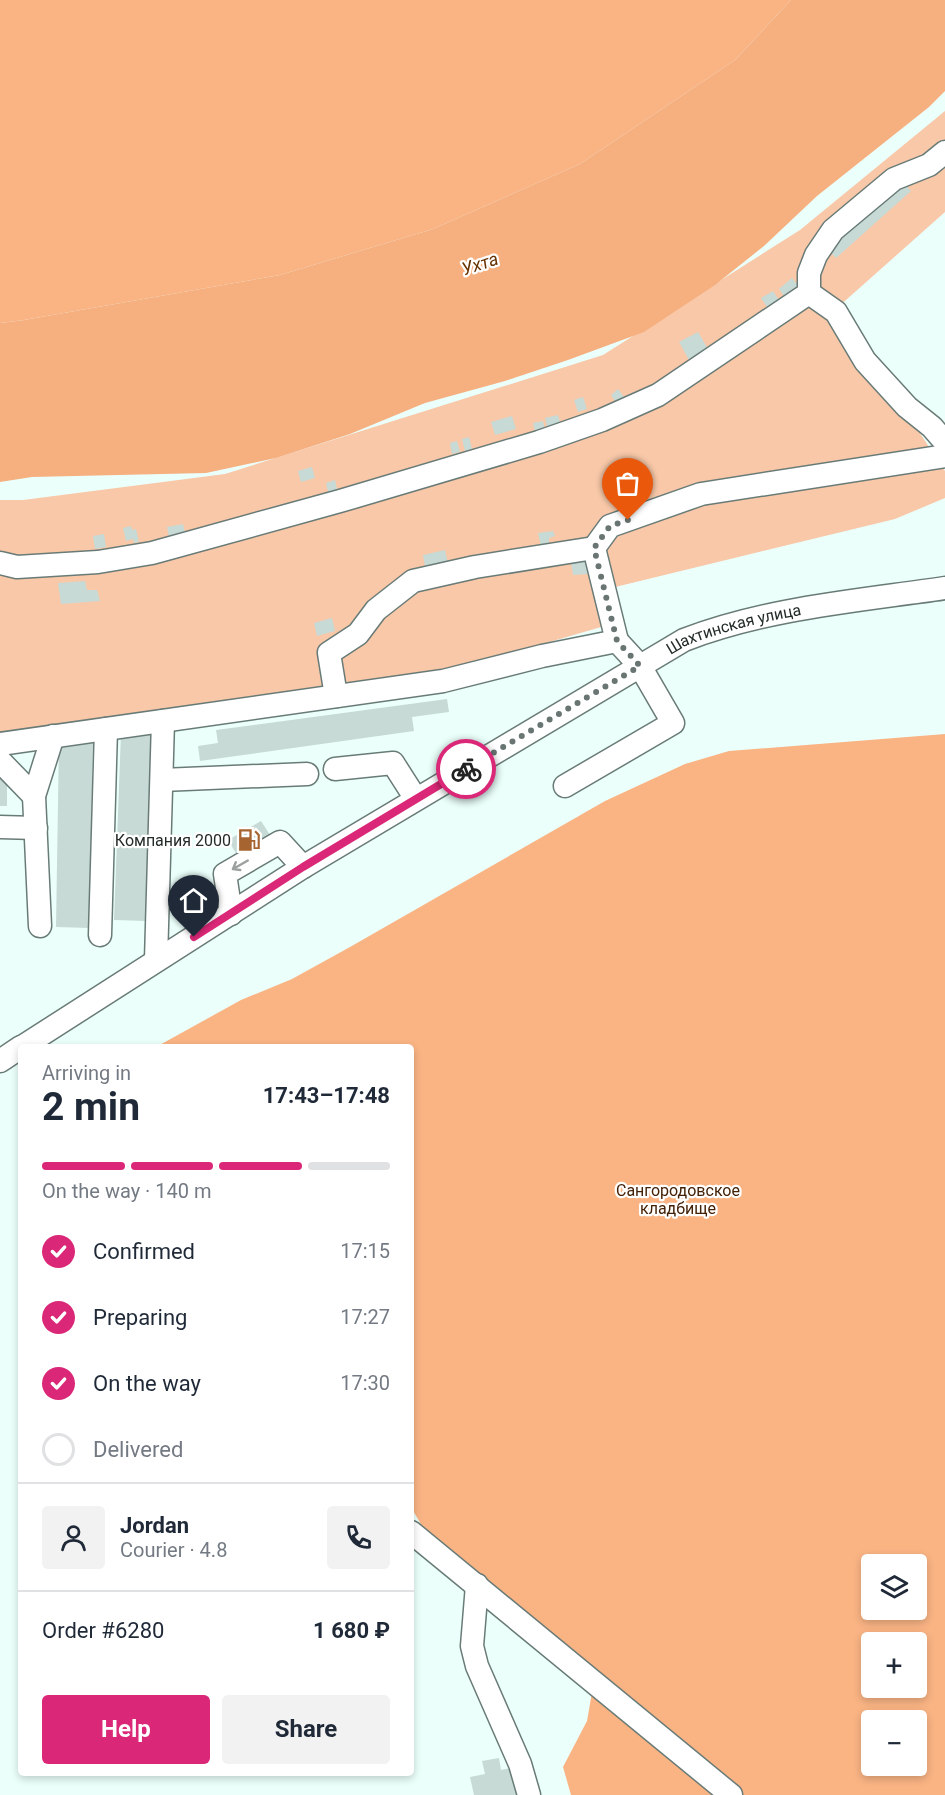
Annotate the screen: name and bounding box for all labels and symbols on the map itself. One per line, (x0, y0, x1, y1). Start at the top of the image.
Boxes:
water label: Ухта (459, 248, 501, 279)
pin (602, 458, 653, 520)
street label: Шахтинская улица (663, 600, 802, 658)
courier (436, 739, 496, 799)
fuel station icon: Компания 2000 (236, 827, 262, 853)
place label: Компания 2000 (115, 831, 231, 850)
one-way arrow (232, 859, 249, 871)
pin (168, 875, 219, 937)
park label: Сангородовское кладбище (616, 1181, 740, 1218)

